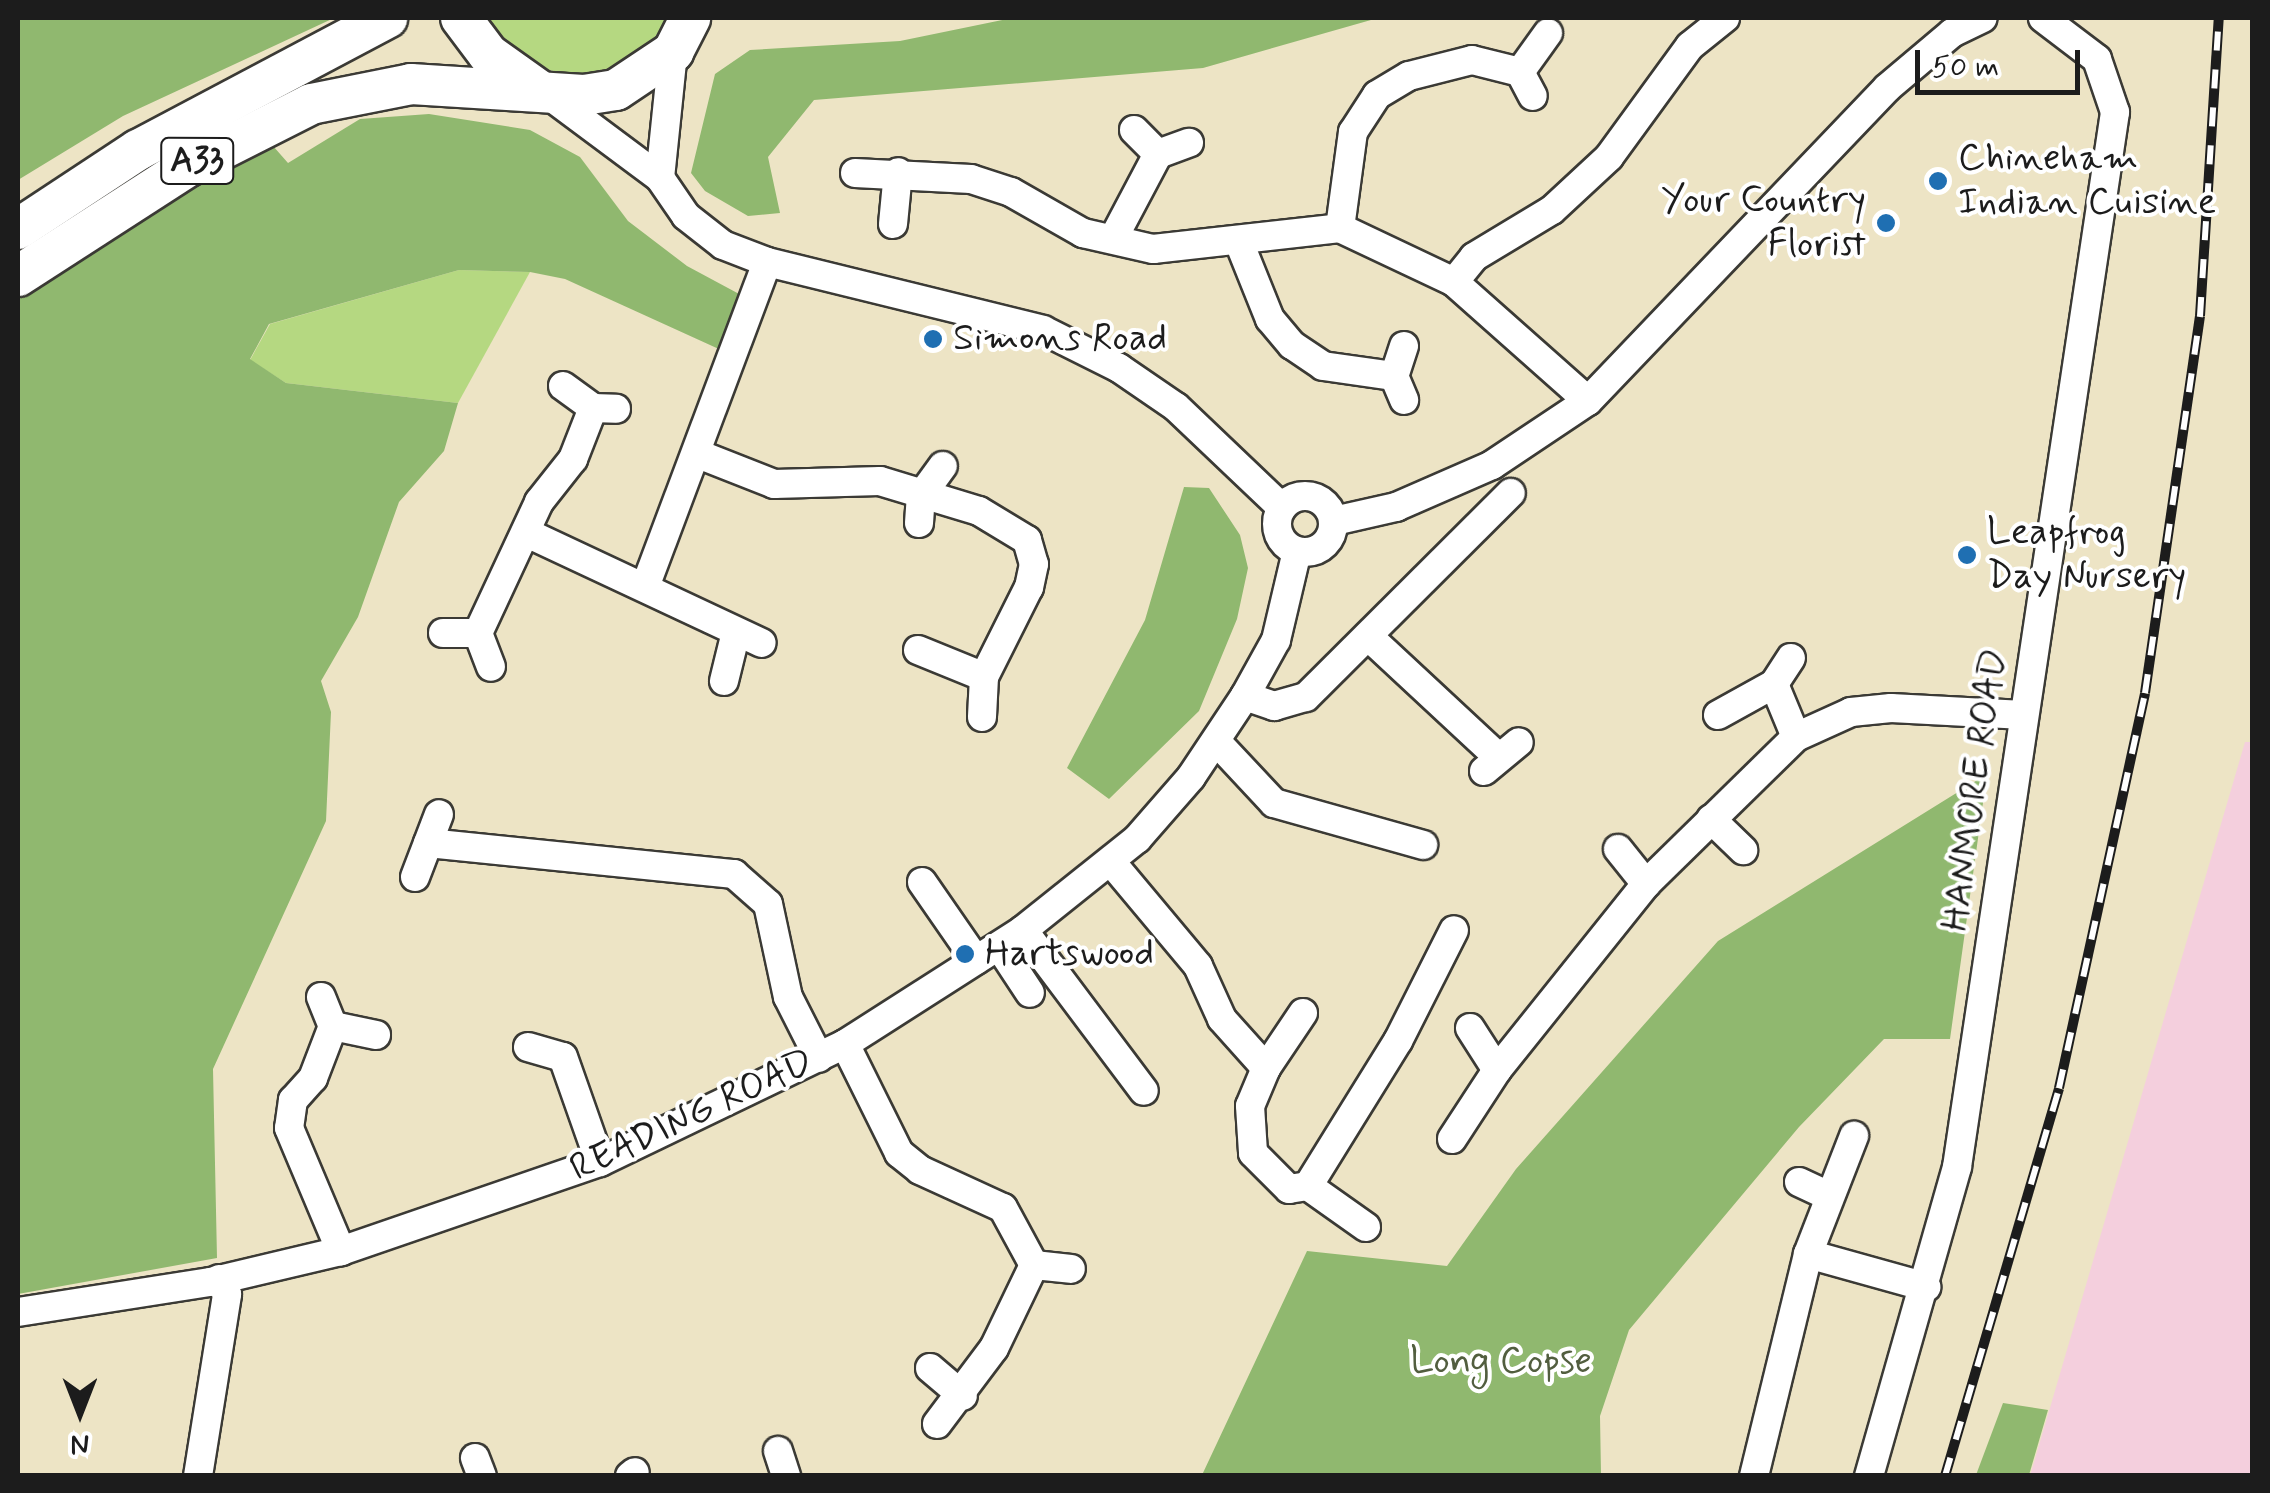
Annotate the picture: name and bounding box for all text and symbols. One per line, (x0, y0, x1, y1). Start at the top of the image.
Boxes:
scale bar (1920, 30, 2085, 92)
text: 50 m (1932, 48, 1999, 87)
road number: A33 (160, 131, 234, 191)
place label: Chineham Indian Cuisine (1958, 136, 2216, 225)
marker: Chineham Indian Cuisine (1927, 170, 1949, 192)
place label: Your Country Florist (1655, 178, 1866, 268)
marker: Your Country Florist (1875, 212, 1897, 234)
place label: Simons Road (953, 316, 1167, 362)
marker: Simons Road (922, 328, 944, 350)
place label: Leapfrog Day Nursery (1987, 510, 2189, 600)
marker: Leapfrog Day Nursery (1956, 544, 1978, 566)
street label: HANMORE ROAD (1933, 647, 2017, 933)
place label: Hartswood (985, 931, 1154, 977)
marker: Hartswood (954, 943, 976, 965)
street label: READING ROAD (564, 1040, 820, 1192)
park label: Long Copse (1410, 1339, 1592, 1385)
north arrow (30, 1363, 130, 1463)
text: N (71, 1425, 89, 1462)

